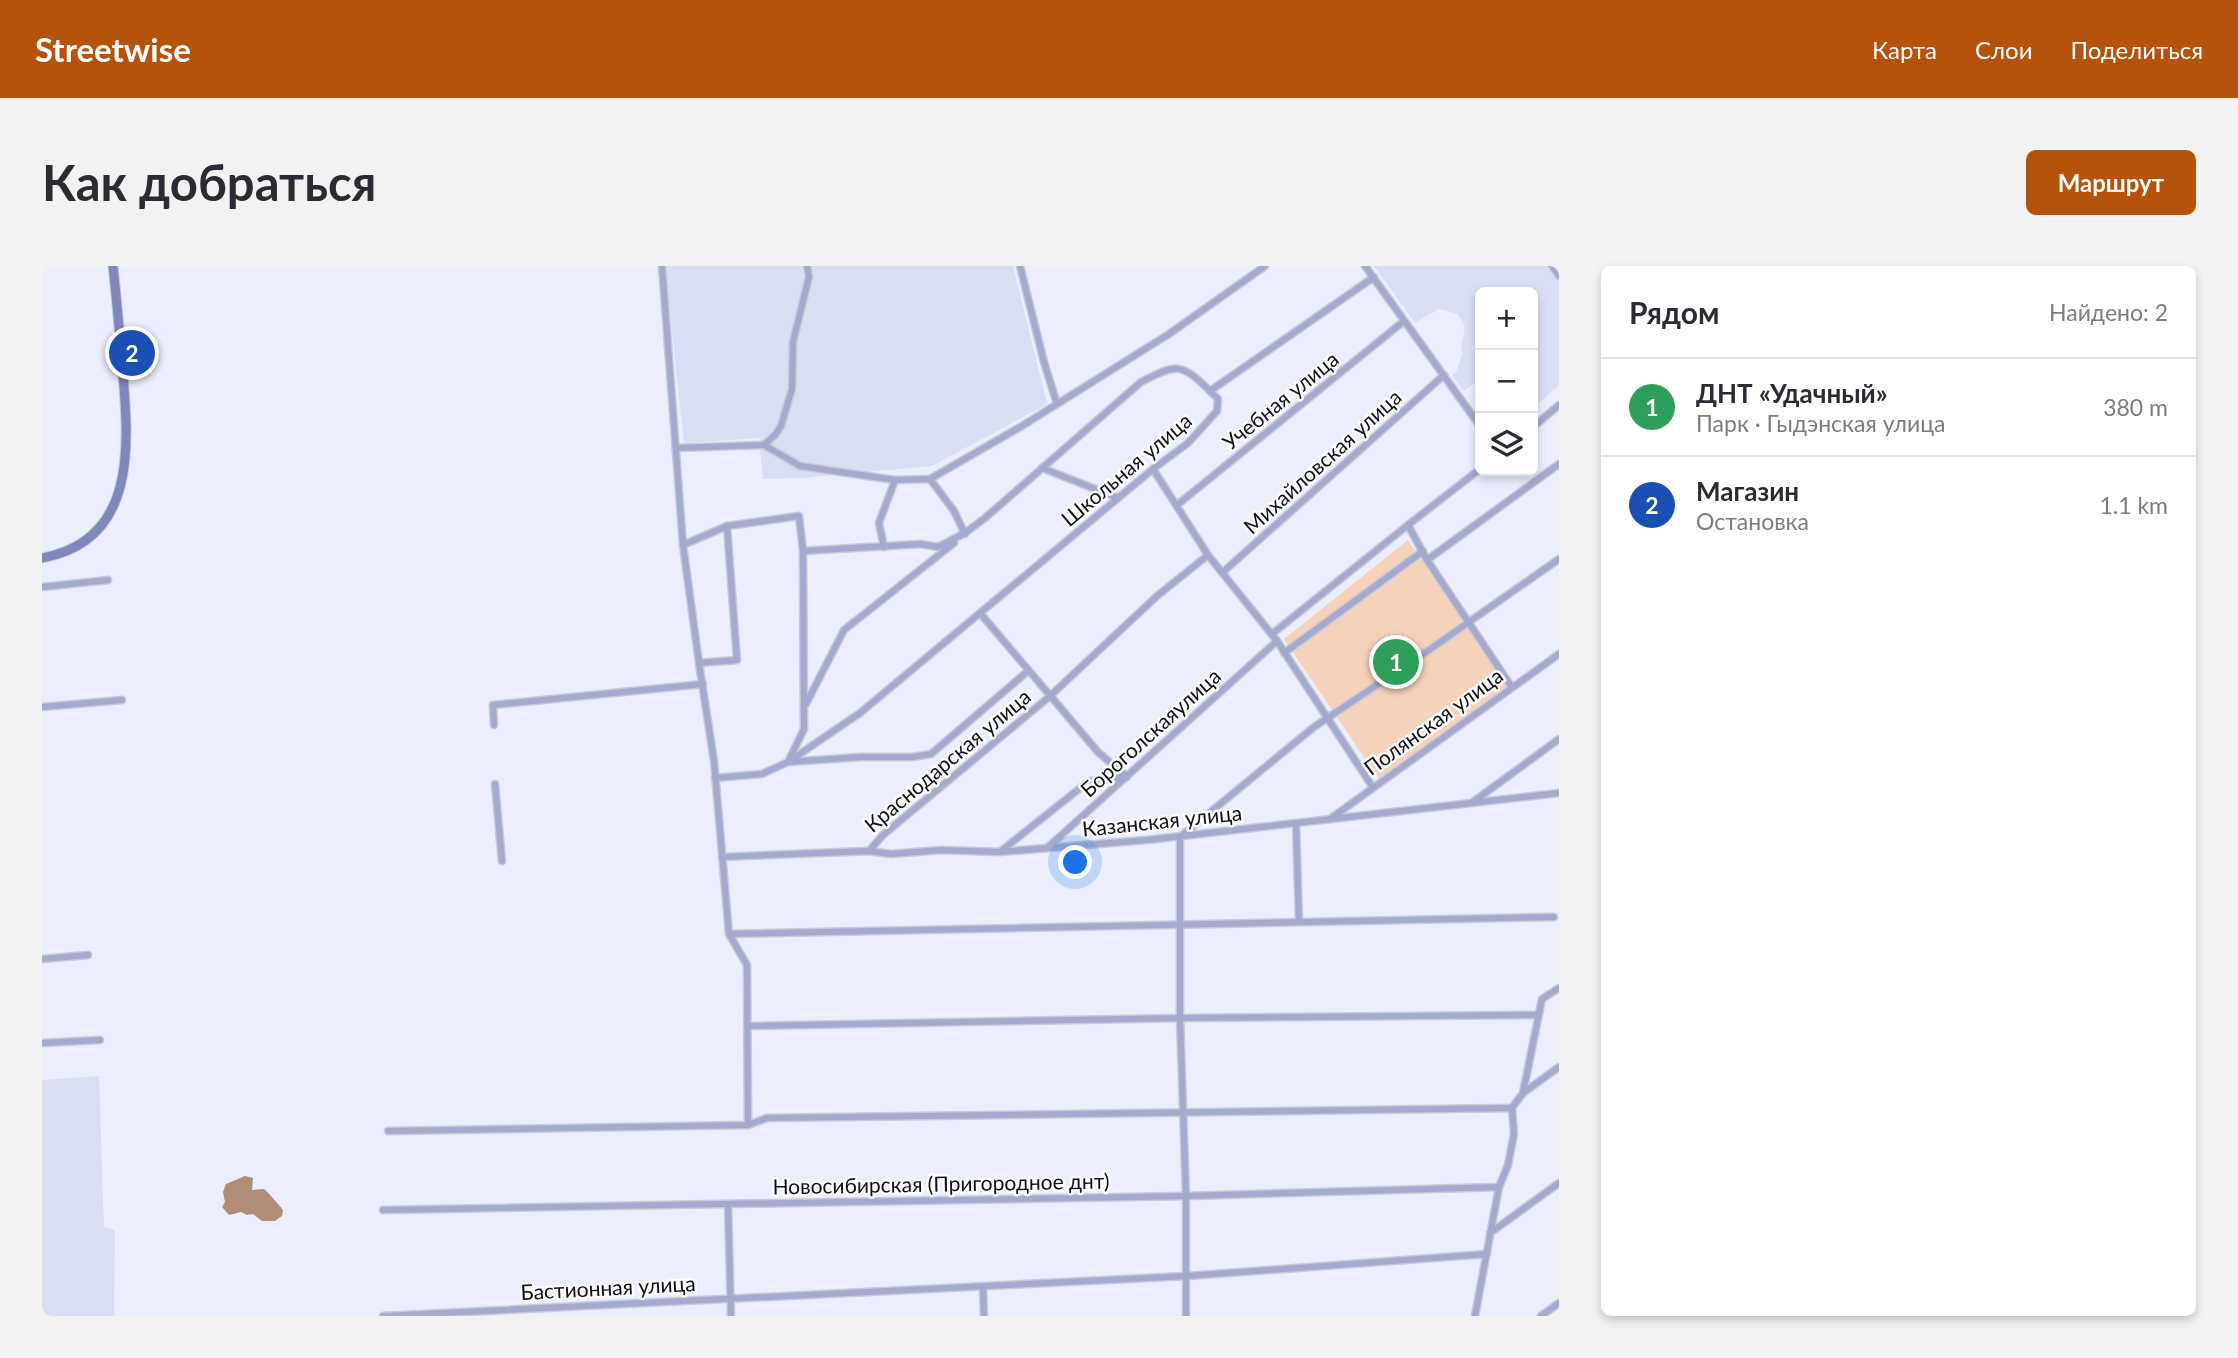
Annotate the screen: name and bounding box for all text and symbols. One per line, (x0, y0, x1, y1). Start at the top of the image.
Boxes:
text: Streetwise (35, 29, 191, 69)
text: Карта (1872, 35, 1937, 64)
text: Слои (1975, 35, 2032, 64)
text: Поделиться (2070, 35, 2203, 64)
button: Маршрут (2026, 150, 2196, 215)
text: Как добраться (42, 153, 376, 211)
map controls (1475, 287, 1538, 476)
button: + (1475, 287, 1538, 350)
text: Рядом (1629, 294, 1719, 330)
text: Найдено: 2 (2049, 298, 2168, 326)
pin: 2 (109, 327, 155, 379)
street label: Учебная улица (1217, 346, 1343, 454)
button: − (1475, 350, 1538, 413)
text: ДНТ «Удачный» (1696, 377, 1888, 409)
street label: Михайловская улица (1238, 384, 1406, 538)
text: 1 (1645, 393, 1659, 421)
text: 380 m (2103, 393, 2168, 421)
street label: Школьная улица (1056, 407, 1196, 531)
text: Парк · Гыдэнская улица (1696, 409, 1945, 437)
button: layers (1475, 413, 1538, 476)
text: Магазин (1696, 475, 1799, 507)
text: 2 (1645, 491, 1659, 519)
text: 1.1 km (2099, 491, 2168, 519)
text: Остановка (1696, 507, 1809, 535)
pin: 1 (1373, 636, 1419, 688)
street label: Полянская улица (1359, 662, 1507, 780)
street label: Бороголскаяулица (1075, 663, 1225, 801)
street label: Краснодарская улица (859, 683, 1035, 837)
street label: Казанская улица (1081, 799, 1243, 841)
your location (1058, 845, 1092, 879)
street label: Новосибирская (Пригородное днт) (772, 1168, 1110, 1198)
street label: Бастионная улица (520, 1270, 696, 1304)

